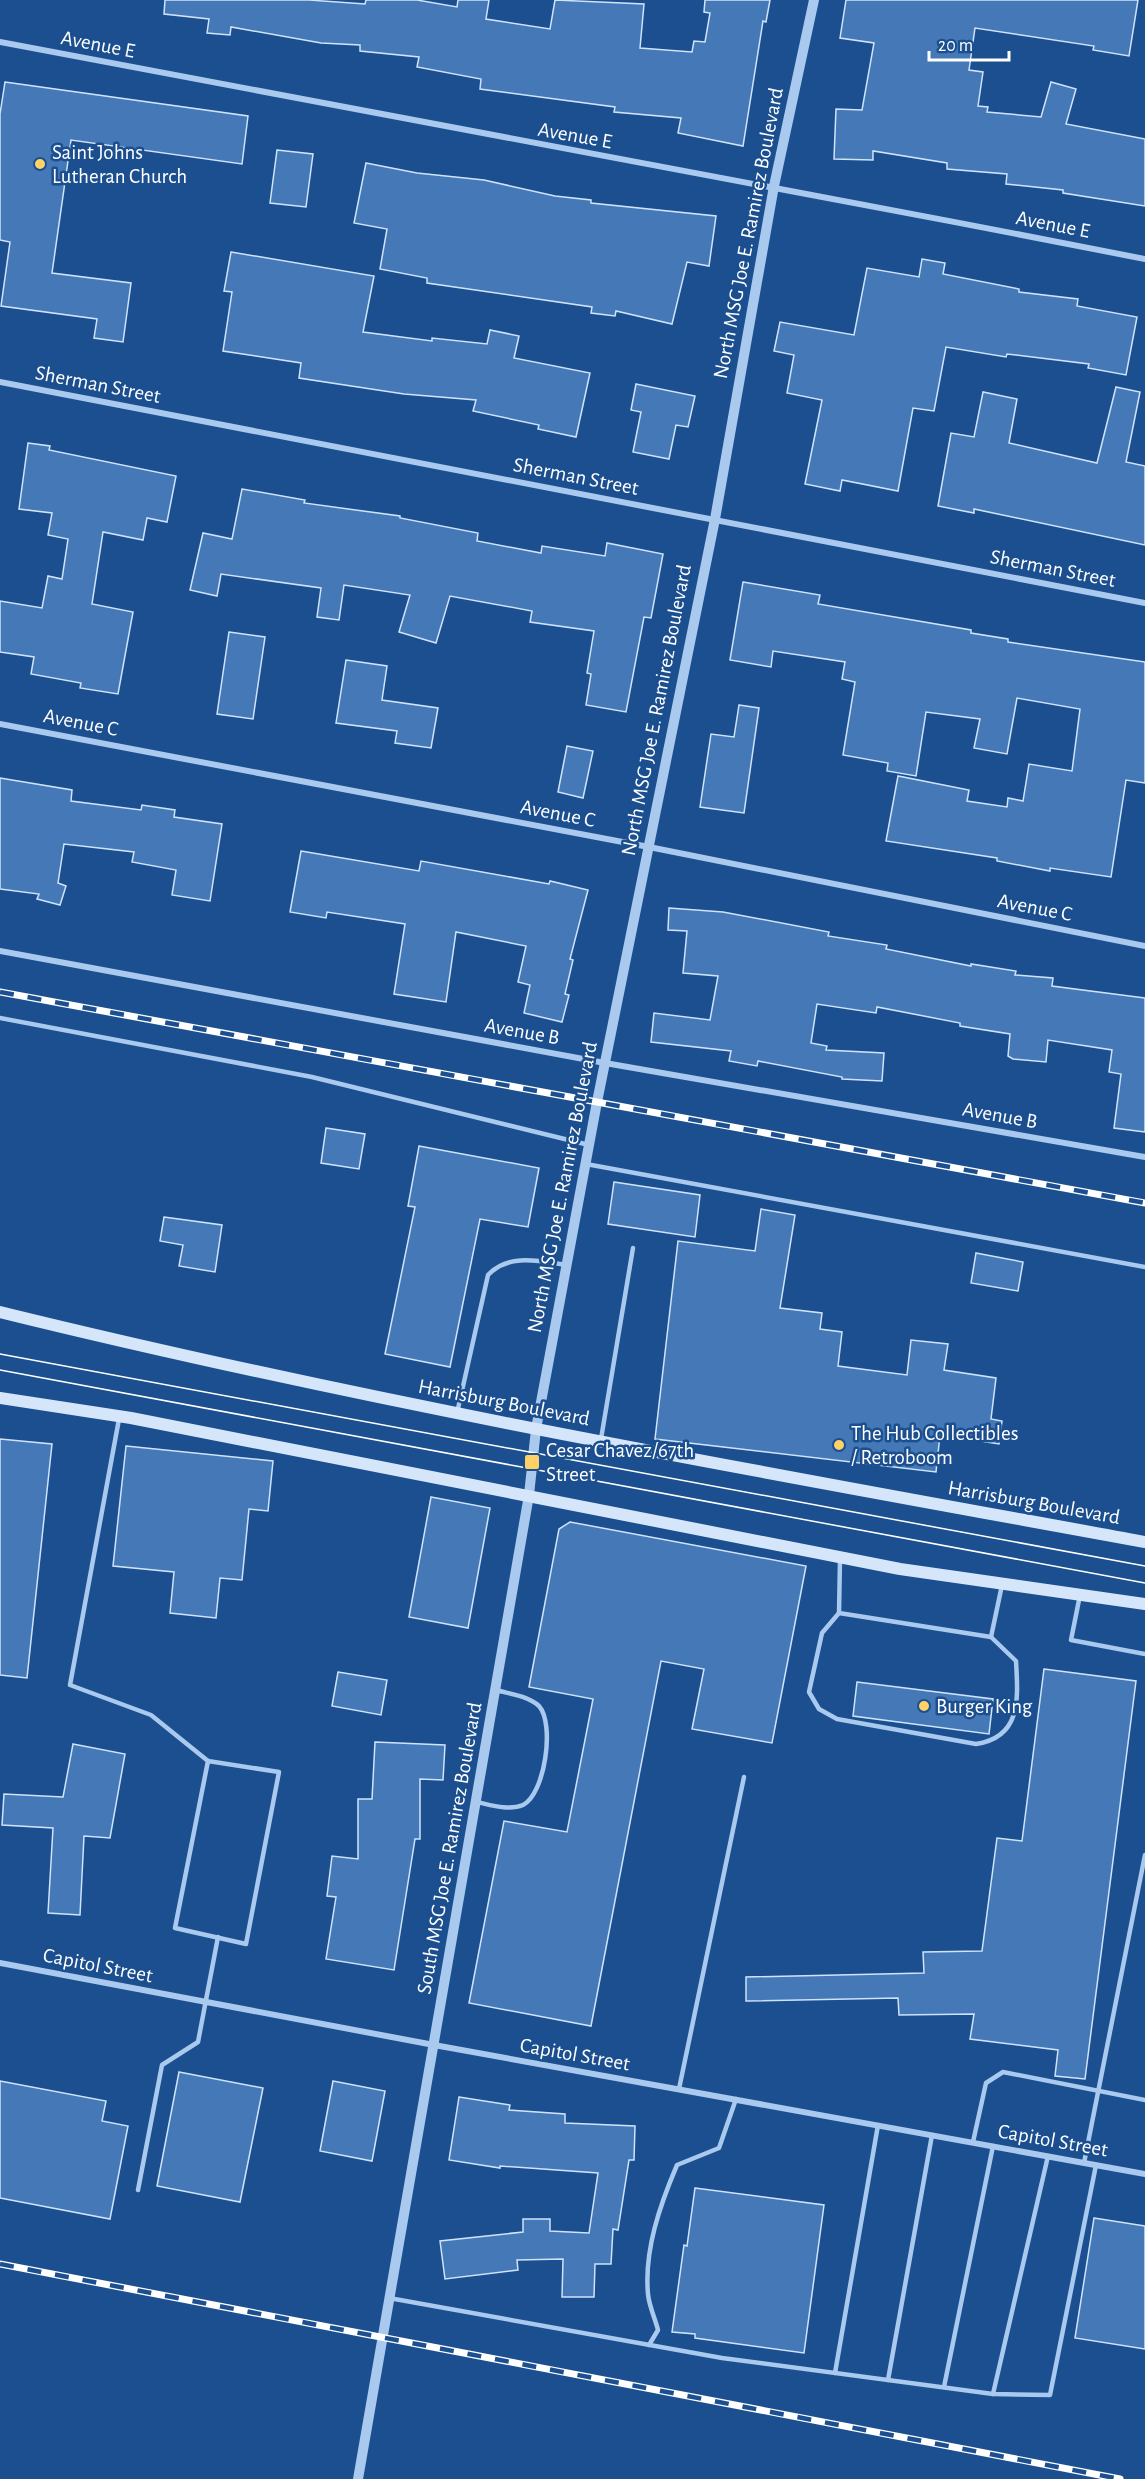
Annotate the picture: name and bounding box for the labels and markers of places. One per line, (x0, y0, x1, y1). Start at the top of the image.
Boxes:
place label: Saint Johns Lutheran Church (52, 142, 187, 187)
marker: Saint Johns Lutheran Church (33, 157, 47, 171)
place label: The Hub Collectibles / Retroboom (851, 1423, 1018, 1468)
marker: The Hub Collectibles / Retroboom (832, 1438, 846, 1452)
place label: Cesar Chavez/67th Street (546, 1440, 694, 1485)
marker: Cesar Chavez/67th Street (523, 1453, 541, 1471)
place label: Burger King (936, 1696, 1033, 1717)
marker: Burger King (917, 1699, 931, 1713)

